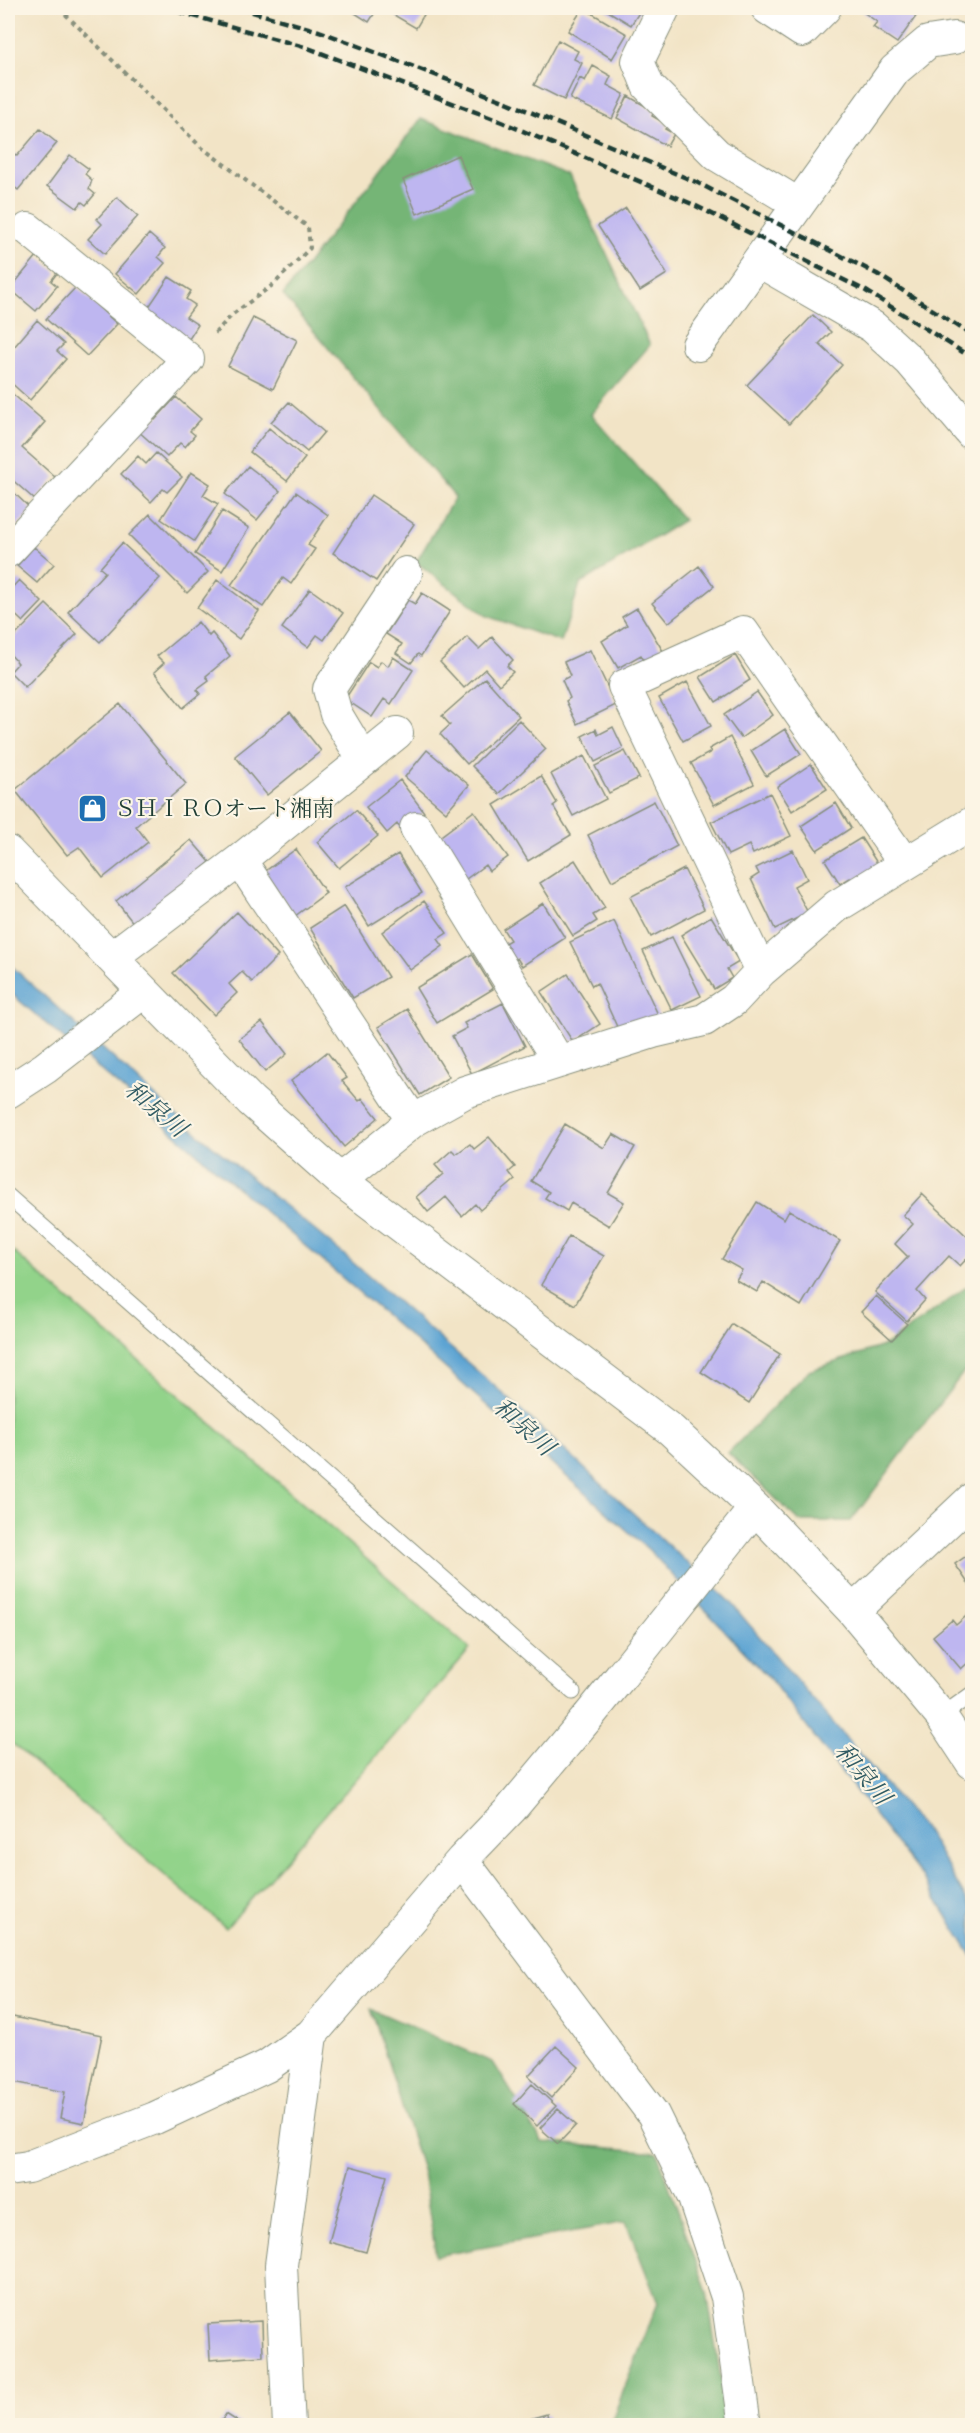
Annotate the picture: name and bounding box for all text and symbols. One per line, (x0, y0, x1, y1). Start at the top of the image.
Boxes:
shop icon: ＳＨＩＲＯオート湘南 (77, 792, 109, 824)
place label: ＳＨＩＲＯオート湘南 (114, 795, 334, 826)
water label: 和泉川 (116, 1074, 196, 1149)
water label: 和泉川 (485, 1392, 563, 1467)
water label: 和泉川 (825, 1737, 900, 1816)

